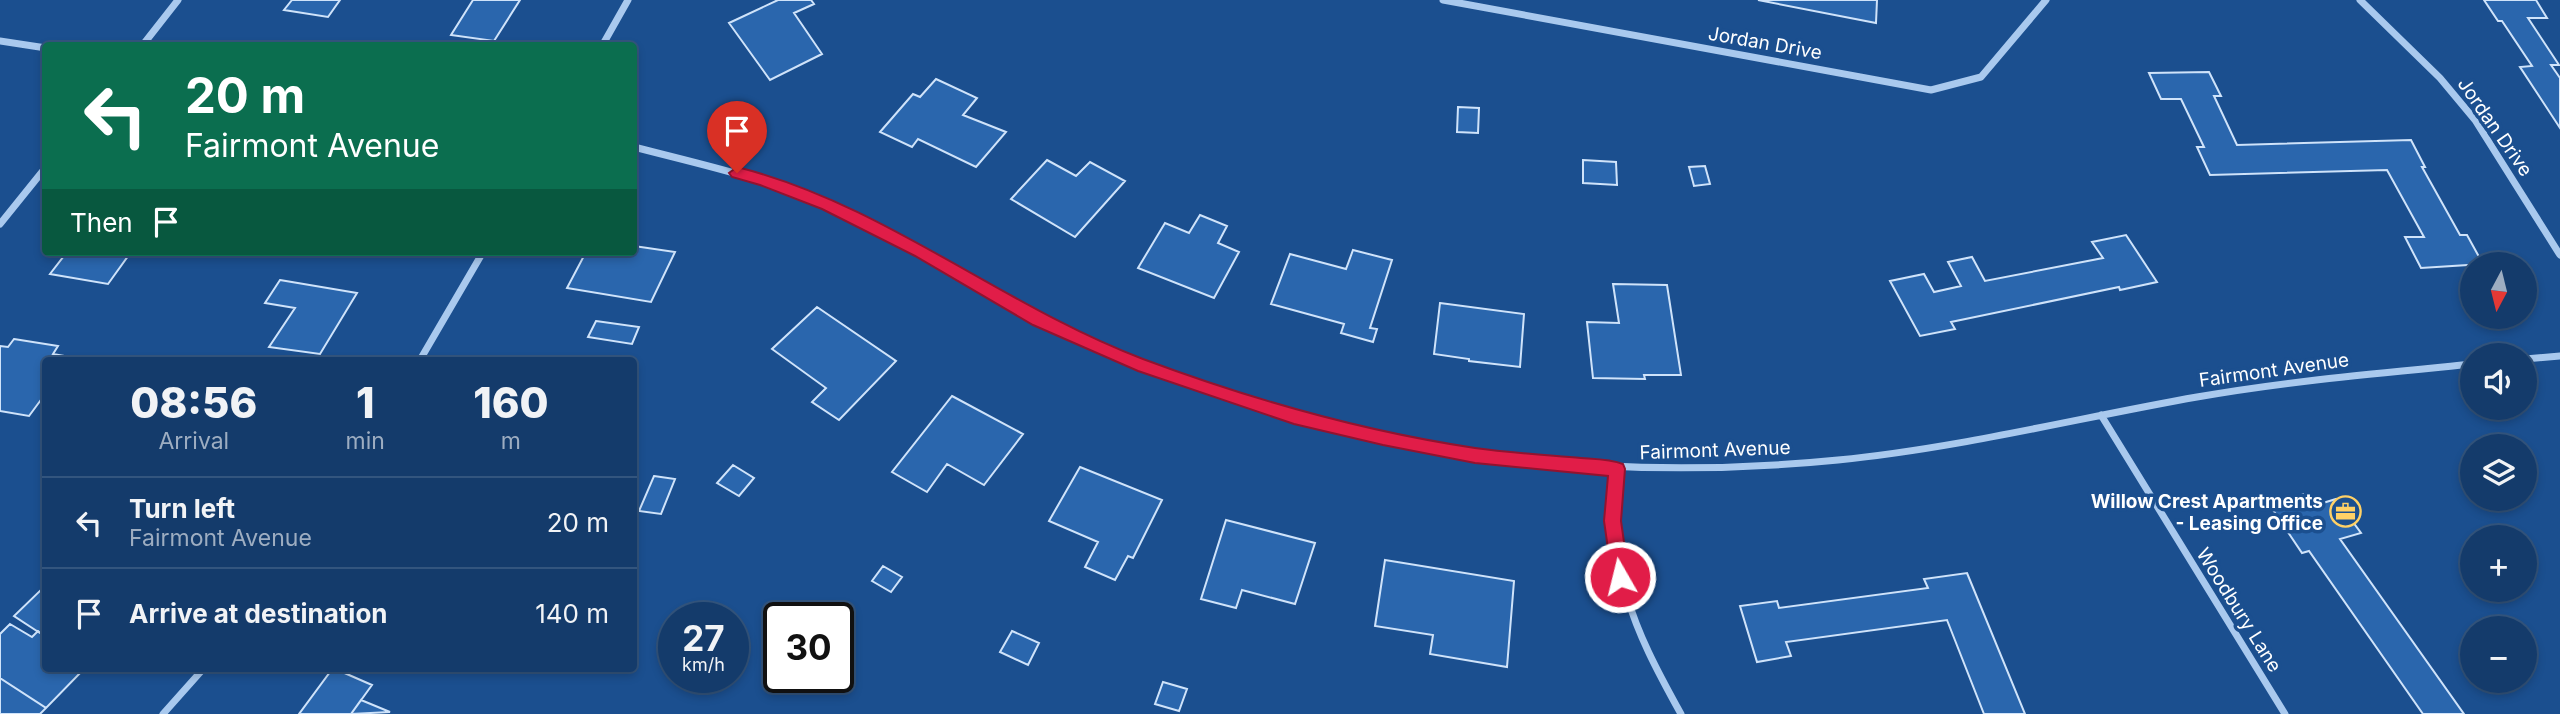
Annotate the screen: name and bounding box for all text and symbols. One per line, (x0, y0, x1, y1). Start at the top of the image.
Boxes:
street label: Jordan Drive (1706, 22, 1824, 64)
text: 20 m (185, 66, 305, 125)
icon: left (70, 70, 161, 161)
street label: Jordan Drive (2453, 73, 2537, 181)
pin (707, 101, 767, 173)
icon: arrive (718, 112, 756, 150)
text: Fairmont Avenue (185, 126, 439, 165)
icon: arrive (147, 203, 185, 241)
text: Then (70, 207, 133, 238)
north arrow (2460, 252, 2538, 329)
map controls (2460, 252, 2537, 693)
button: sound (2460, 343, 2537, 420)
street label: Fairmont Avenue (2198, 348, 2350, 392)
text: 08:56 (130, 377, 257, 428)
text: 1 (356, 377, 375, 428)
text: 160 (473, 377, 549, 428)
text: Arrival (158, 427, 229, 455)
text: min (346, 427, 385, 455)
text: m (501, 427, 521, 455)
button: layers (2460, 434, 2537, 511)
street label: Fairmont Avenue (1639, 436, 1791, 464)
place label: Willow Crest Apartments - Leasing Office (2091, 490, 2323, 535)
text: Turn left (129, 493, 235, 524)
office icon: Willow Crest Apartments - Leasing Office (2329, 495, 2363, 529)
icon: left (70, 504, 108, 542)
text: 20 m (547, 507, 609, 538)
text: Fairmont Avenue (129, 524, 312, 552)
button: + (2460, 525, 2537, 602)
position arrow (1583, 540, 1657, 614)
street label: Woodbury Lane (2192, 544, 2286, 676)
icon: arrive (70, 595, 108, 633)
text: Arrive at destination (129, 598, 388, 629)
text: 140 m (535, 598, 609, 629)
speed limit sign: 30 (763, 602, 854, 693)
button: − (2460, 616, 2537, 693)
text: 27 (682, 617, 725, 659)
text: km/h (682, 654, 725, 675)

